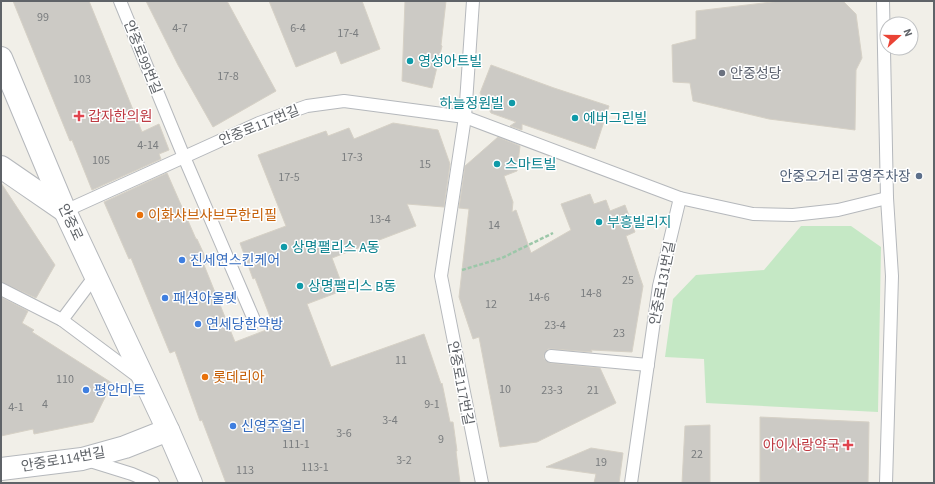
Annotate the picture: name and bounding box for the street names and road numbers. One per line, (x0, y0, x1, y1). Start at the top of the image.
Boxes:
street label: 안중로99번길 (118, 17, 166, 97)
street label: 안중로117번길 (216, 101, 303, 151)
street label: 안중로 (53, 201, 87, 244)
street label: 안중로131번길 (645, 239, 681, 327)
street label: 안중로117번길 (442, 339, 478, 427)
street label: 안중로114번길 (19, 443, 107, 477)

